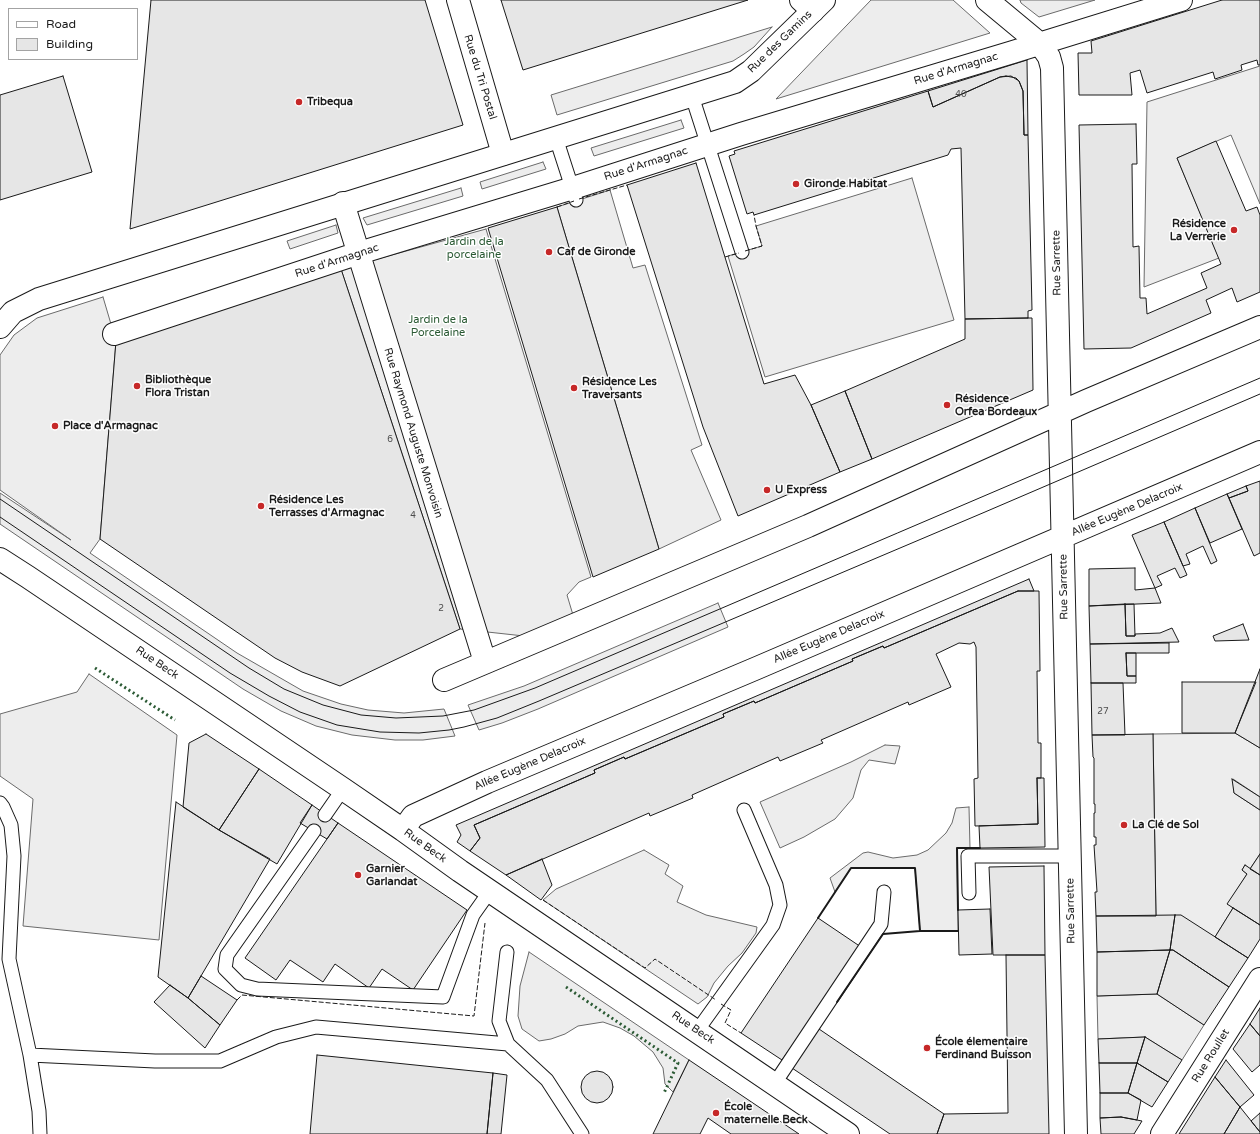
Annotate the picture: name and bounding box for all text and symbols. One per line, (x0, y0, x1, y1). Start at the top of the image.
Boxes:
legend (8, 8, 138, 60)
street label: Rue des Gamins (745, 8, 815, 76)
text: Road (46, 17, 76, 31)
street label: Rue du Tri Postal (461, 33, 499, 121)
text: Building (46, 37, 93, 51)
street label: Rue d'Armagnac (912, 50, 1000, 88)
house number: 40 (955, 90, 967, 100)
place label: Tribequa (307, 95, 353, 109)
marker: Tribequa (294, 97, 304, 107)
street label: Rue d'Armagnac (602, 144, 690, 184)
place label: Gironde Habitat (804, 177, 887, 191)
marker: Gironde Habitat (791, 179, 801, 189)
place label: Résidence La Verrerie (1170, 217, 1226, 243)
marker: Résidence La Verrerie (1229, 225, 1239, 235)
street label: Rue Sarrette (1050, 230, 1064, 296)
park label: Jardin de la porcelaine (444, 235, 504, 261)
street label: Rue d'Armagnac (293, 241, 381, 281)
place label: Caf de Gironde (557, 245, 635, 259)
marker: Caf de Gironde (544, 247, 554, 257)
park label: Jardin de la Porcelaine (408, 313, 468, 339)
street label: Rue Raymond Auguste Monvoisin (381, 346, 445, 520)
place label: Bibliothèque Flora Tristan (145, 373, 211, 399)
place label: Résidence Les Traversants (582, 375, 657, 401)
marker: Bibliothèque Flora Tristan (132, 381, 142, 391)
marker: Résidence Les Traversants (569, 383, 579, 393)
place label: Résidence Orfea Bordeaux (955, 392, 1037, 418)
marker: Résidence Orfea Bordeaux (942, 400, 952, 410)
place label: Place d'Armagnac (63, 419, 158, 433)
marker: Place d'Armagnac (50, 421, 60, 431)
house number: 6 (387, 435, 393, 445)
street label: Allée Eugène Delacroix (1069, 480, 1185, 540)
place label: U Express (775, 483, 827, 497)
marker: U Express (762, 485, 772, 495)
place label: Résidence Les Terrasses d'Armagnac (269, 493, 384, 519)
marker: Résidence Les Terrasses d'Armagnac (256, 501, 266, 511)
house number: 4 (410, 511, 416, 521)
street label: Rue Sarrette (1057, 554, 1071, 620)
house number: 2 (438, 604, 444, 614)
street label: Allée Eugène Delacroix (771, 607, 887, 667)
street label: Rue Beck (133, 644, 181, 682)
house number: 27 (1097, 707, 1109, 717)
street label: Allée Eugène Delacroix (472, 734, 588, 794)
place label: La Clé de Sol (1132, 818, 1199, 832)
marker: La Clé de Sol (1119, 820, 1129, 830)
street label: Rue Beck (401, 826, 449, 866)
place label: Garnier Garlandat (366, 862, 418, 888)
marker: Garnier Garlandat (353, 870, 363, 880)
street label: Rue Sarrette (1064, 878, 1078, 944)
street label: Rue Beck (669, 1009, 717, 1047)
street label: Rue Roullet (1189, 1027, 1233, 1085)
place label: École élementaire Ferdinand Buisson (935, 1035, 1032, 1061)
marker: École élementaire Ferdinand Buisson (922, 1043, 932, 1053)
place label: École maternelle Beck (724, 1100, 808, 1126)
marker: École maternelle Beck (711, 1108, 721, 1118)

